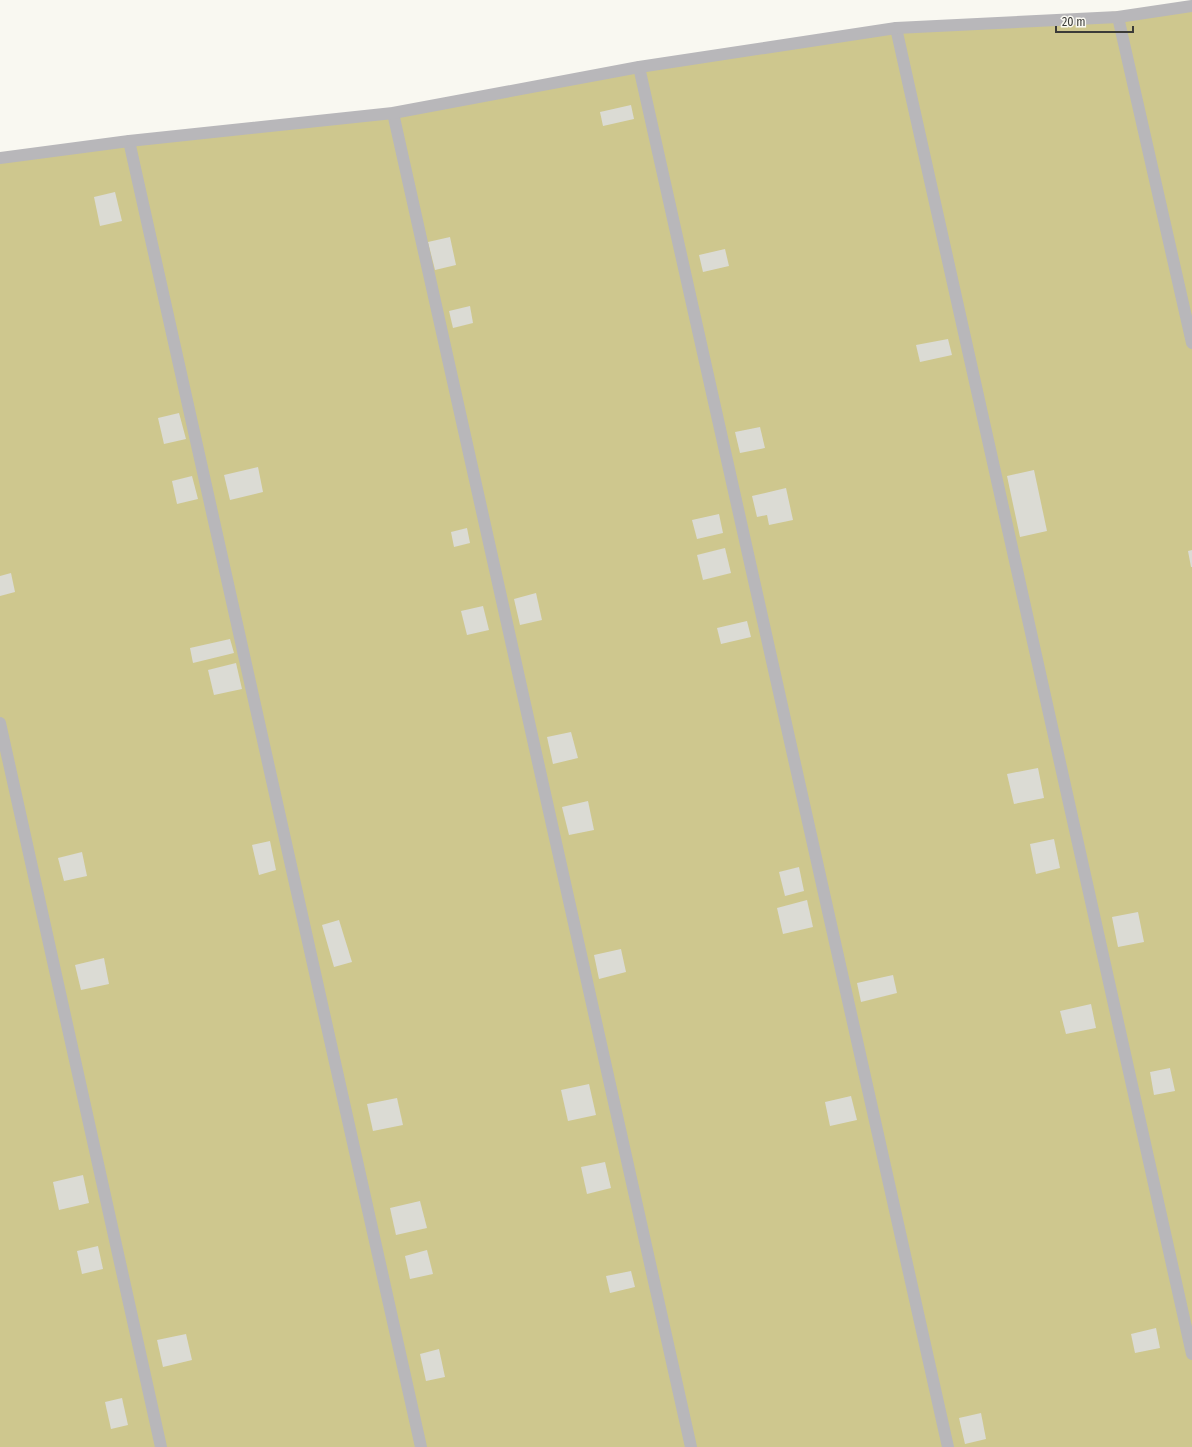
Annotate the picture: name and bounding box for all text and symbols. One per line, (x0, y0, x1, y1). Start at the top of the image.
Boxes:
scale bar (1056, 8, 1133, 34)
text: 20 m (1062, 15, 1086, 29)

